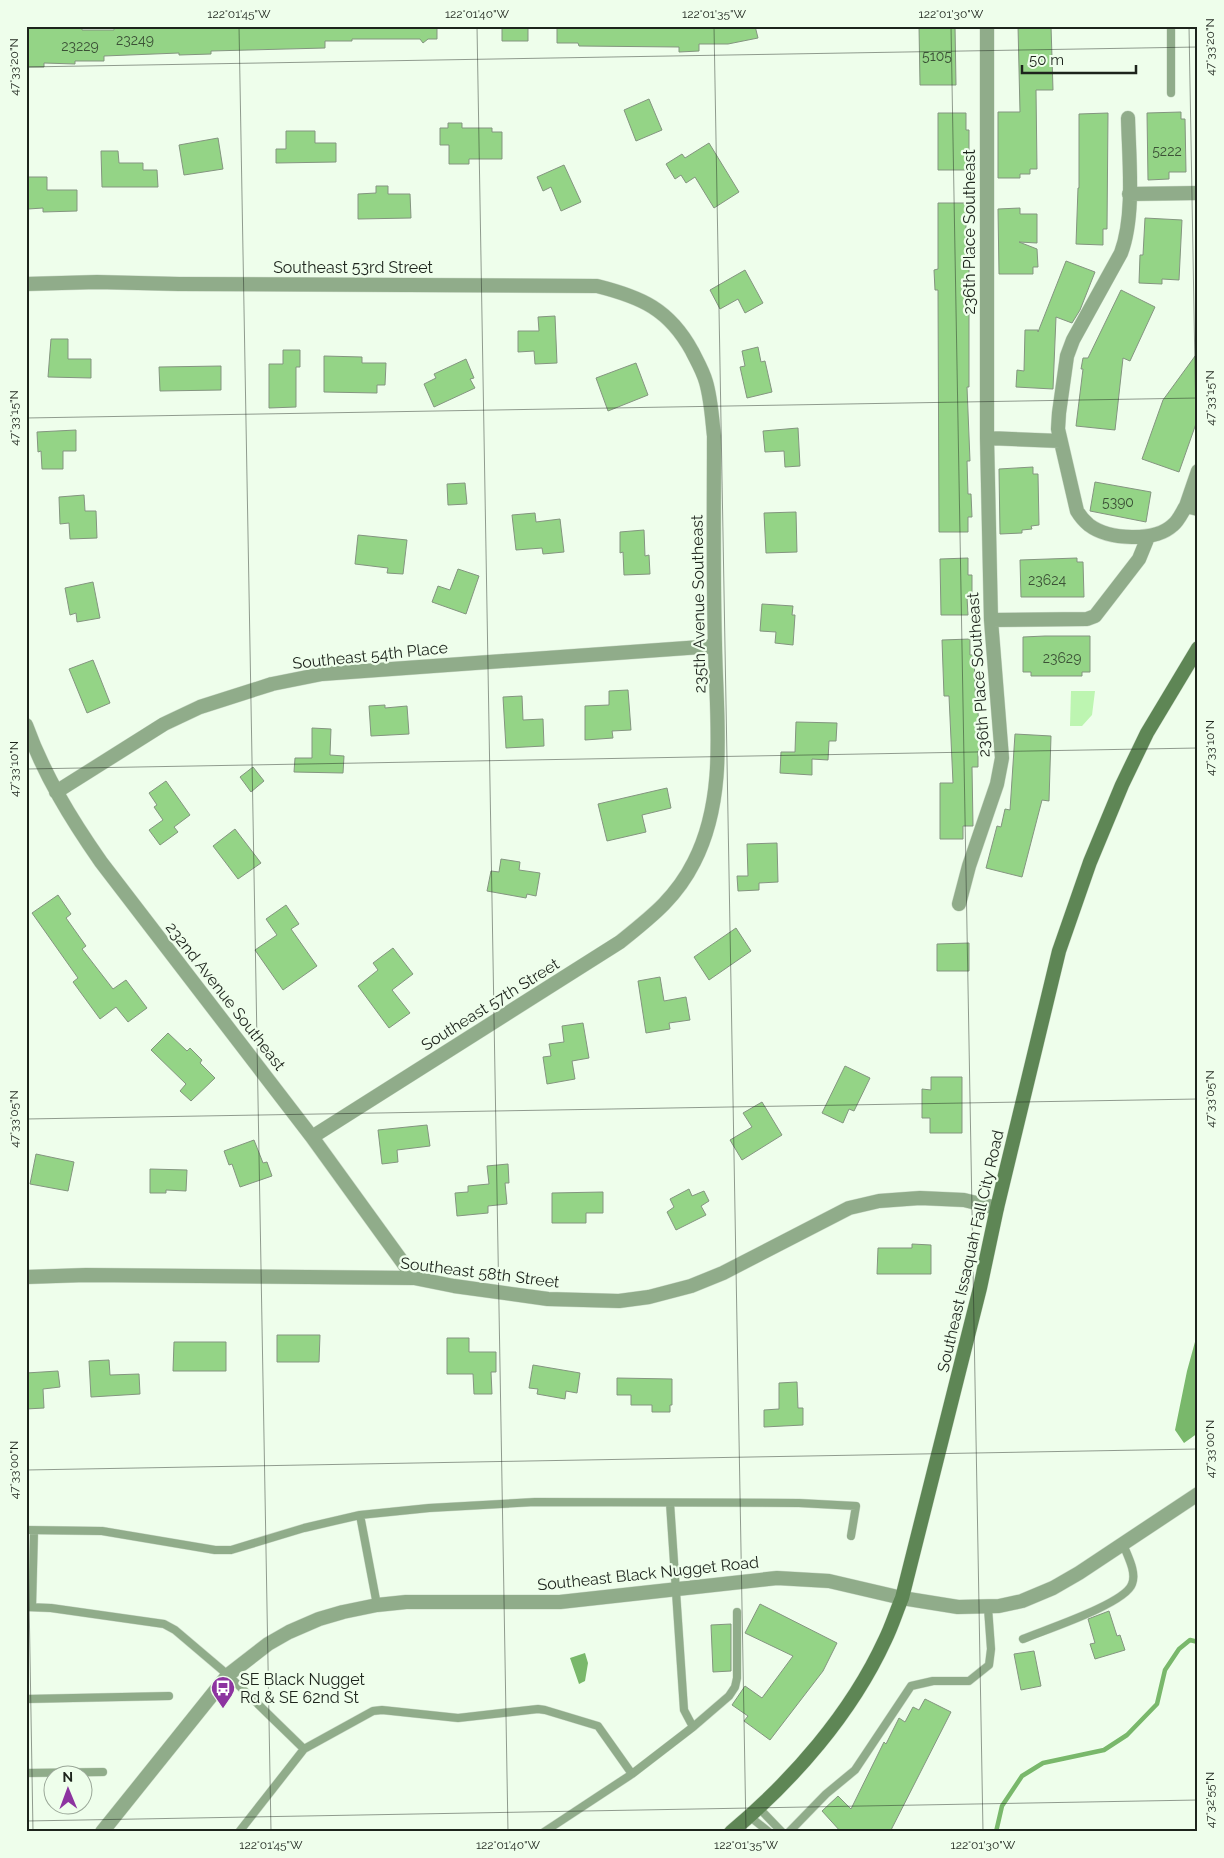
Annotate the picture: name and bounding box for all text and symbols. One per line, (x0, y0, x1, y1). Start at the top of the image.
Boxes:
text: 122°01'45"W (207, 7, 271, 21)
text: 122°01'40"W (445, 7, 509, 21)
text: 122°01'35"W (682, 7, 746, 21)
text: 122°01'30"W (919, 7, 984, 21)
text: 47°33'20"N (1203, 18, 1217, 76)
house number: 23249 (116, 32, 154, 48)
text: 47°33'20"N (7, 38, 21, 96)
house number: 23229 (61, 38, 99, 54)
scale bar (1022, 42, 1135, 74)
house number: 5105 (922, 48, 952, 64)
text: 50 m (1029, 51, 1064, 69)
house number: 5222 (1152, 143, 1182, 159)
street label: 236th Place Southeast (960, 149, 979, 315)
street label: Southeast 53rd Street (273, 258, 434, 277)
text: 47°33'15"N (1203, 370, 1217, 426)
text: 47°33'15"N (7, 390, 21, 446)
house number: 5390 (1102, 494, 1134, 510)
street label: 235th Avenue Southeast (687, 514, 710, 694)
house number: 23624 (1028, 572, 1066, 588)
street label: 236th Place Southeast (963, 591, 994, 758)
street label: Southeast 54th Place (291, 638, 449, 673)
house number: 23629 (1043, 650, 1081, 666)
text: 47°33'10"N (1203, 720, 1217, 776)
text: 47°33'10"N (7, 741, 21, 797)
street label: 232nd Avenue Southeast (162, 918, 290, 1075)
street label: Southeast 57th Street (418, 954, 563, 1055)
text: 47°33'05"N (1203, 1070, 1217, 1128)
text: 47°33'05"N (7, 1090, 21, 1148)
street label: Southeast Issaquah Fall City Road (933, 1128, 1008, 1374)
street label: Southeast 58th Street (399, 1253, 561, 1292)
text: 47°33'00"N (1203, 1420, 1217, 1478)
text: 47°33'00"N (7, 1441, 21, 1499)
street label: Southeast Black Nugget Road (536, 1552, 760, 1595)
place label: SE Black Nugget Rd & SE 62nd St (240, 1670, 366, 1707)
bus stop icon: SE Black Nugget Rd & SE 62nd St (210, 1675, 236, 1709)
north arrow (42, 1766, 92, 1816)
text: N (62, 1769, 73, 1785)
text: 47°32'55"N (1203, 1772, 1217, 1828)
text: 122°01'45"W (239, 1838, 303, 1852)
text: 122°01'40"W (476, 1838, 540, 1852)
text: 122°01'35"W (714, 1838, 778, 1852)
text: 122°01'30"W (951, 1838, 1016, 1852)

